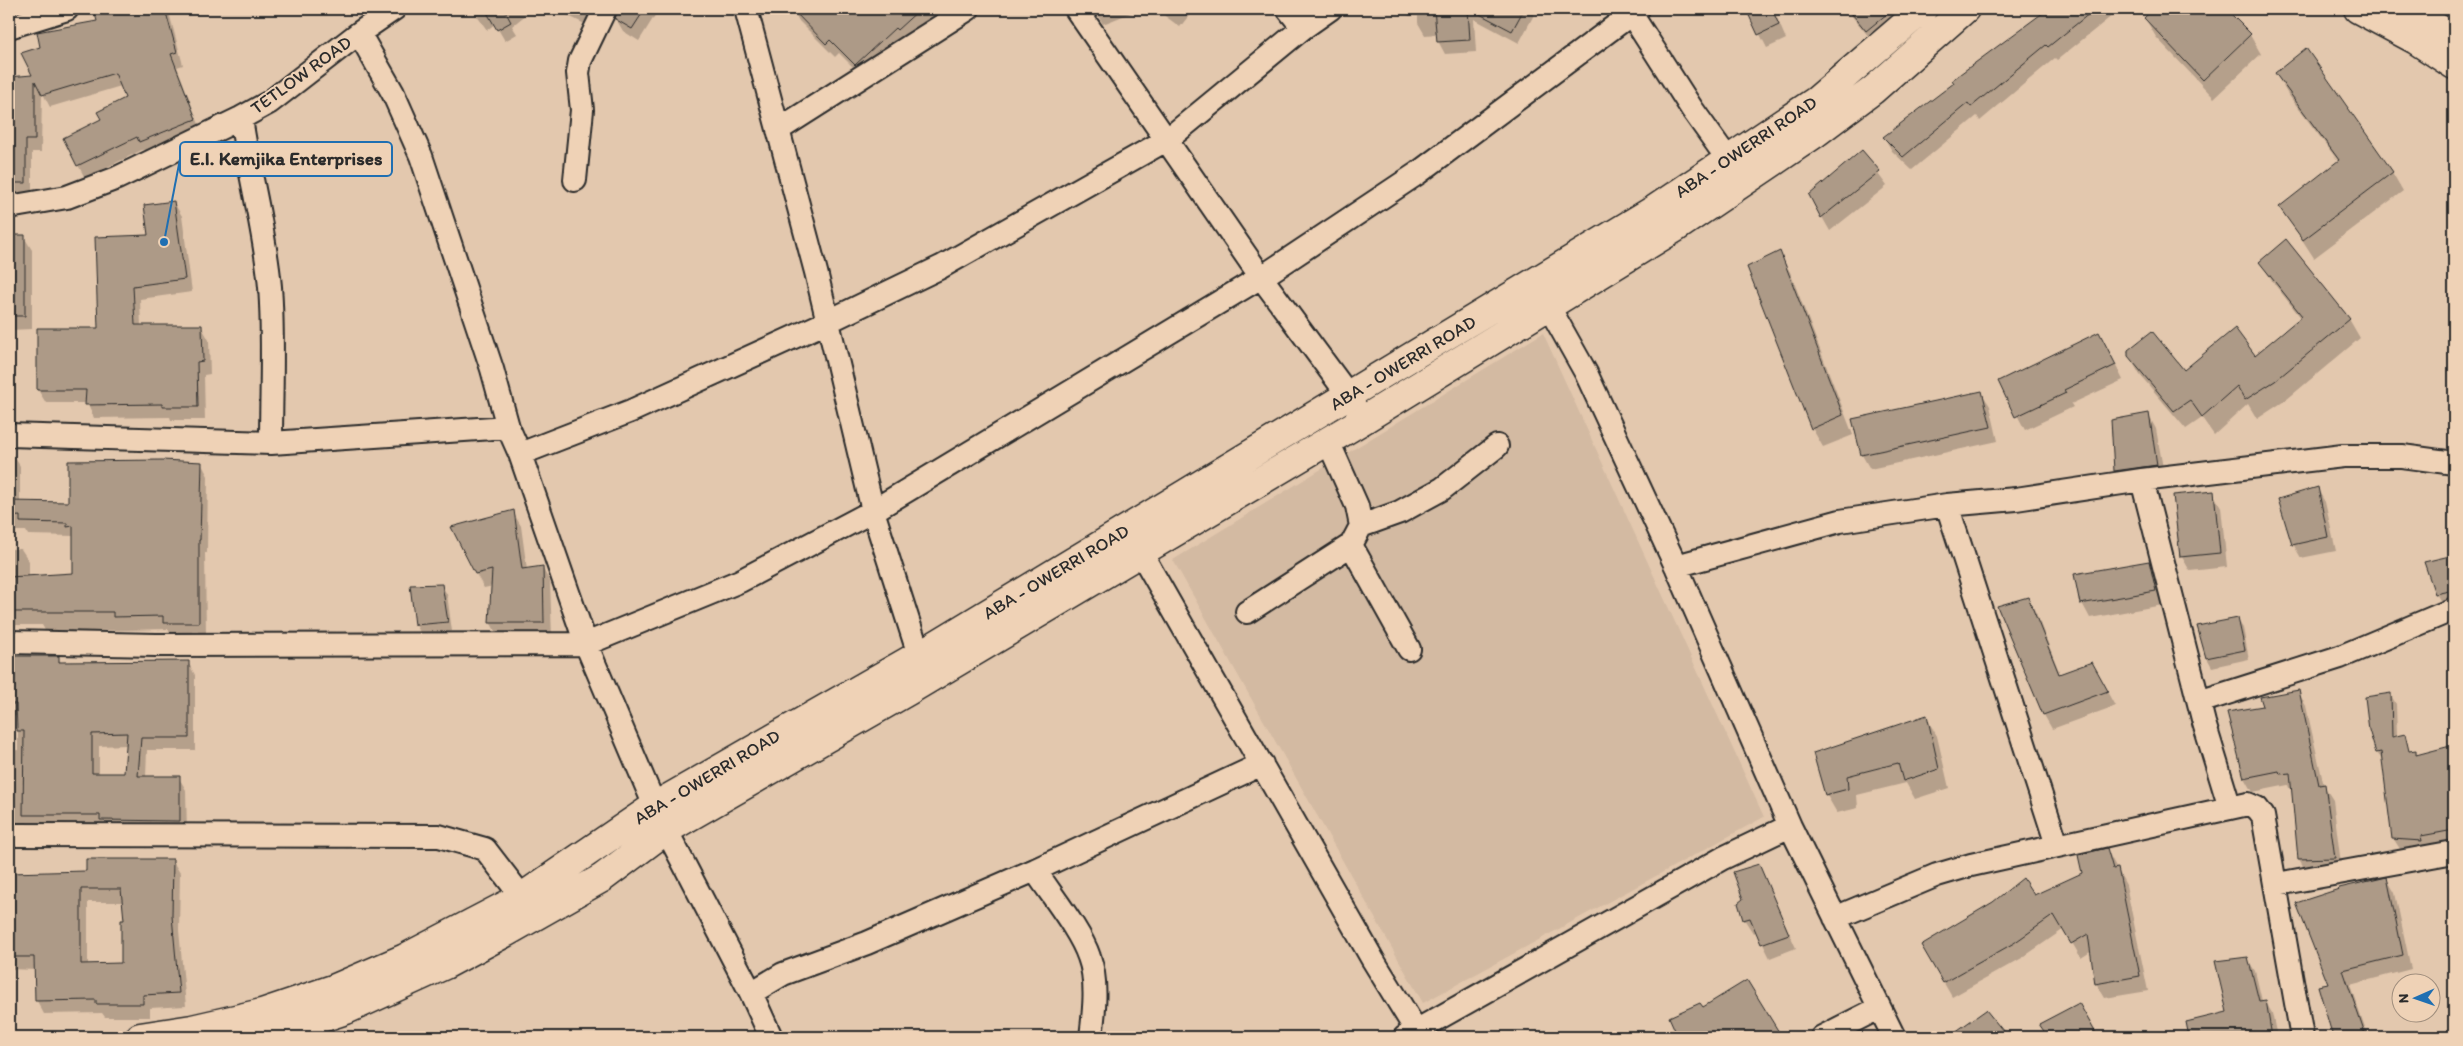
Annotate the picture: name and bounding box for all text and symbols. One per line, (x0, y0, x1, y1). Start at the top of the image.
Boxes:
street label: TETLOW ROAD (246, 31, 356, 119)
street label: ABA - OWERRI ROAD (1671, 91, 1821, 203)
callout: E.I. Kemjika Enterprises (180, 142, 392, 176)
text: E.I. Kemjika Enterprises (190, 147, 383, 170)
street label: ABA - OWERRI ROAD (1326, 311, 1480, 415)
street label: ABA - OWERRI ROAD (979, 520, 1133, 624)
street label: ABA - OWERRI ROAD (630, 725, 784, 829)
north arrow (2390, 974, 2440, 1024)
text: N (2395, 993, 2412, 1003)

